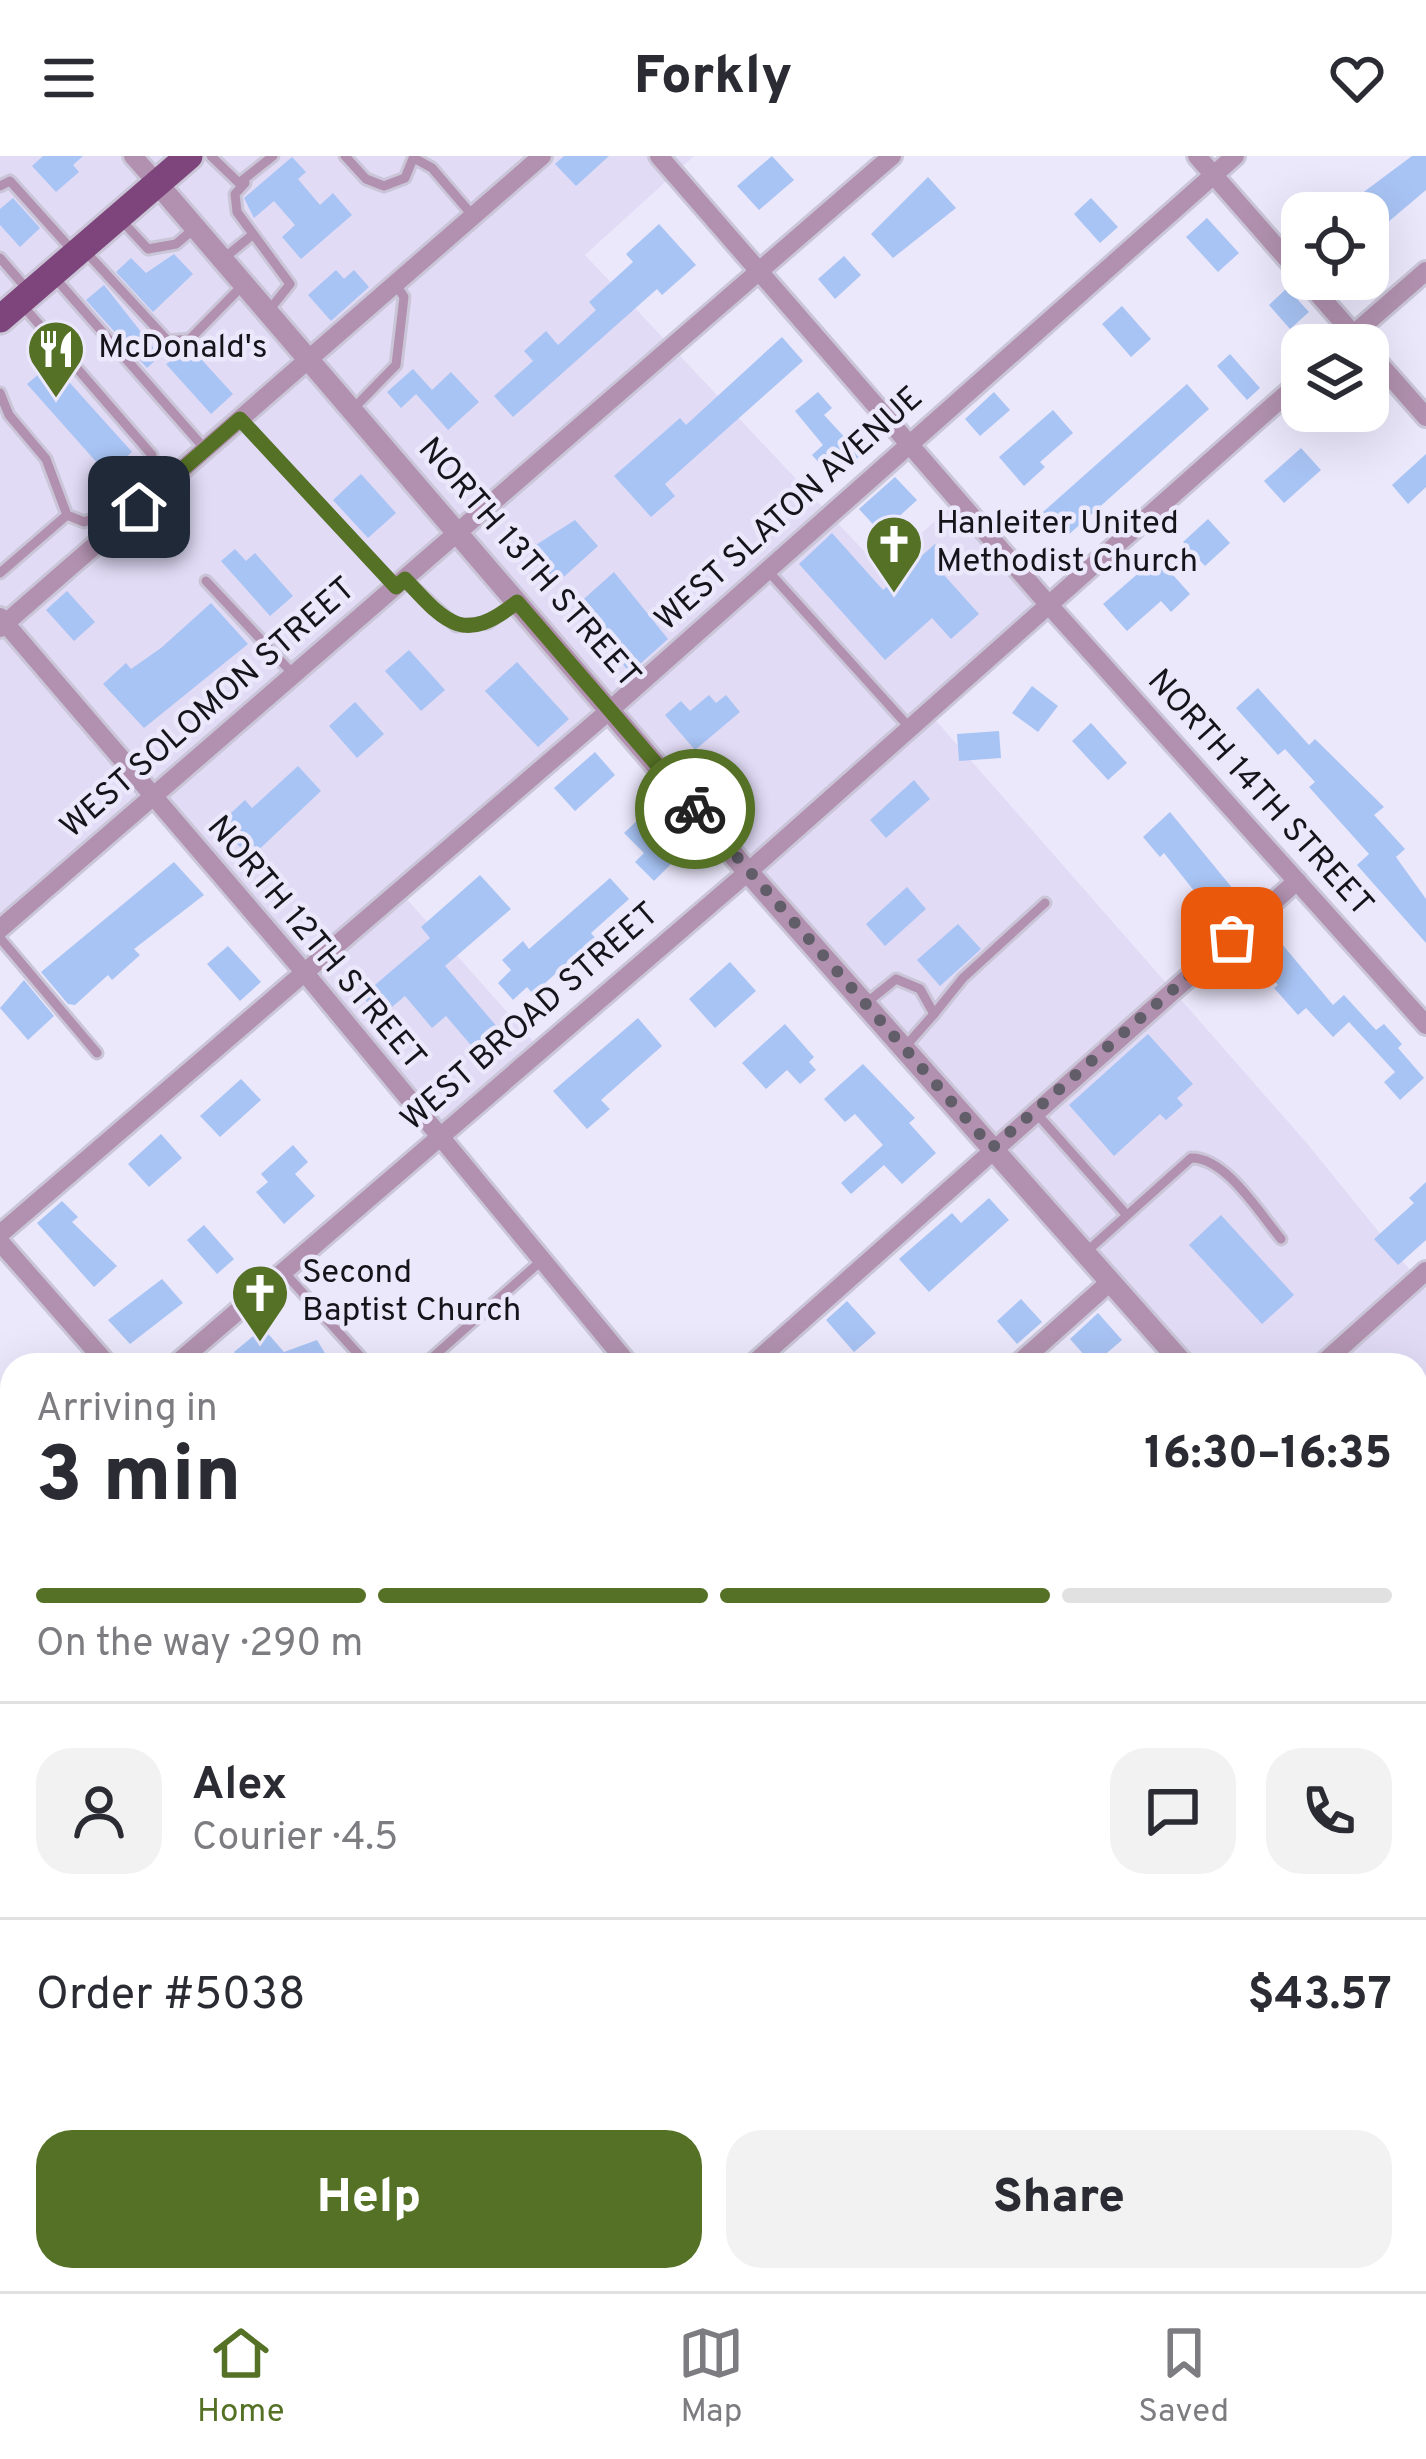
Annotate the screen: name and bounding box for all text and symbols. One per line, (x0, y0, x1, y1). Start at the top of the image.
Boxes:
text: Forkly (634, 44, 792, 113)
icon: menu (36, 45, 102, 111)
icon: heart (1324, 45, 1390, 111)
map controls (1281, 192, 1389, 432)
button: locate (1281, 192, 1389, 300)
restaurant icon: McDonald's (25, 318, 87, 400)
button: layers (1281, 324, 1389, 432)
place label: McDonald's (98, 328, 267, 370)
street label: WEST SLATON AVENUE (647, 379, 933, 641)
street label: NORTH 13TH STREET (408, 430, 648, 698)
pin (88, 456, 190, 558)
icon: home (106, 474, 172, 540)
place label: Hanleiter United Methodist Church (936, 504, 1198, 584)
church icon: Hanleiter United Methodist Church (863, 513, 925, 595)
street label: WEST SOLOMON STREET (53, 569, 365, 849)
street label: NORTH 14TH STREET (1137, 662, 1381, 926)
courier (635, 749, 755, 869)
icon: bike (662, 776, 728, 842)
street label: NORTH 12TH STREET (196, 808, 434, 1080)
pin (1181, 887, 1283, 989)
street label: WEST BROAD STREET (393, 894, 669, 1142)
icon: bag (1199, 905, 1265, 971)
place label: Second Baptist Church (302, 1253, 521, 1333)
church icon: Second Baptist Church (229, 1262, 291, 1344)
text: Arriving in (36, 1386, 218, 1435)
text: 16:30–16:35 (1144, 1427, 1392, 1484)
text: 3 min (36, 1430, 241, 1529)
text: On the way · 290 m (36, 1621, 363, 1670)
button: person (36, 1748, 162, 1874)
button: chat (1110, 1748, 1236, 1874)
button: phone (1266, 1748, 1392, 1874)
text: Alex (192, 1758, 287, 1815)
text: Courier · 4.5 (192, 1815, 398, 1864)
text: Order #5038 (36, 1968, 306, 2025)
text: $43.57 (1247, 1968, 1392, 2025)
button: Help (36, 2130, 702, 2268)
button: Share (726, 2130, 1392, 2268)
tab: Home (197, 2320, 285, 2434)
tab: Map (678, 2320, 744, 2434)
tab: Saved (1138, 2320, 1229, 2434)

